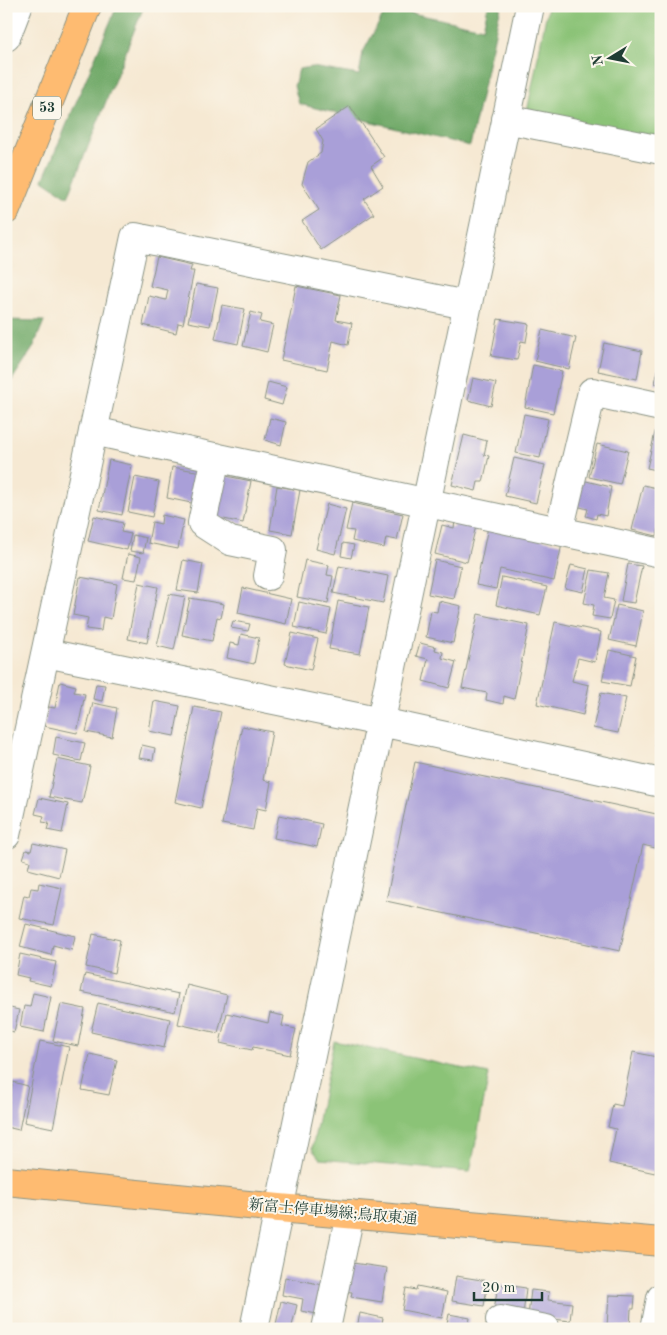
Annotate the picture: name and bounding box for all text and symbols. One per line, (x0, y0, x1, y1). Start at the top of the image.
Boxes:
north arrow (584, 32, 634, 82)
text: N (590, 53, 606, 67)
road number: 53 (33, 96, 61, 120)
street label: 新富士停車場線;鳥取東通 (248, 1196, 418, 1228)
scale bar (474, 1270, 542, 1302)
text: 20 m (482, 1281, 516, 1296)

